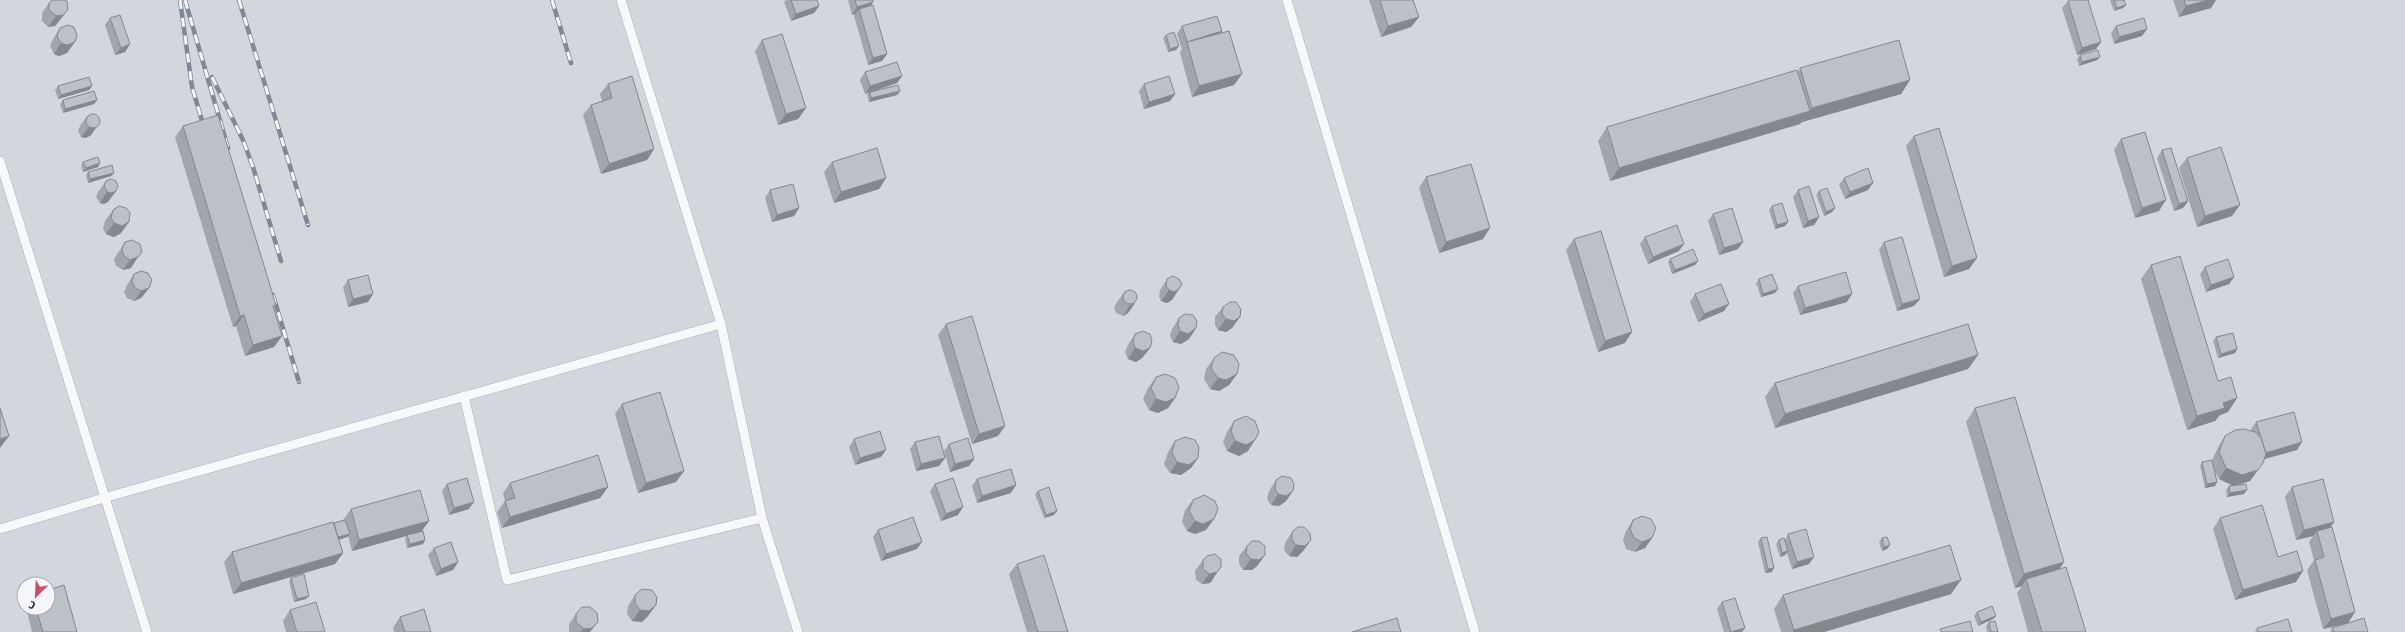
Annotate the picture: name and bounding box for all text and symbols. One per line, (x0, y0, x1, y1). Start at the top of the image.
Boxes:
north arrow (16, 576, 56, 616)
text: С (27, 597, 37, 612)

